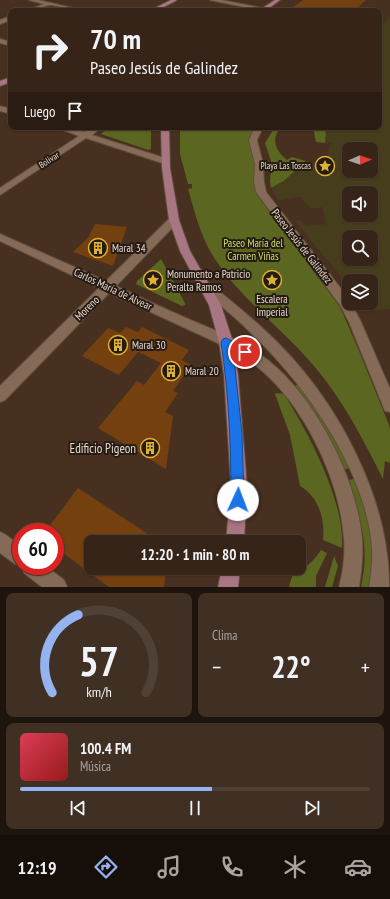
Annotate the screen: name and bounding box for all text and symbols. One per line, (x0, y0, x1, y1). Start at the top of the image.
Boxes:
text: 70 m (90, 20, 141, 57)
icon: right (24, 24, 76, 76)
text: Paseo Jesús de Galindez (90, 56, 238, 79)
icon: arrive (64, 100, 86, 122)
text: Luego (24, 102, 56, 121)
north arrow (342, 142, 378, 178)
map controls (342, 142, 378, 310)
street label: Bolívar (37, 149, 61, 170)
place icon: Playa Las Toscas (314, 155, 336, 177)
place label: Playa Las Toscas (261, 160, 311, 171)
button: sound (342, 186, 378, 222)
street label: Paseo Jesús de Galindez (269, 206, 335, 286)
button: search (342, 230, 378, 266)
park label: Paseo María del Carmen Viñas (223, 236, 283, 263)
building icon: Maral 34 (87, 237, 109, 259)
place label: Maral 34 (112, 241, 146, 255)
street label: Carlos María de Alvear (72, 265, 154, 313)
place label: Monumento a Patricio Peralta Ramos (167, 267, 250, 294)
place icon: Monumento a Patricio Peralta Ramos (142, 269, 164, 291)
place icon: Escalera Imperial (261, 269, 283, 291)
button: layers (342, 274, 378, 310)
place label: Escalera Imperial (256, 292, 288, 319)
street label: Moreno (72, 293, 102, 323)
building icon: Maral 30 (107, 334, 129, 356)
pin (228, 335, 262, 369)
place label: Maral 30 (132, 338, 166, 352)
icon: arrive (234, 341, 256, 363)
building icon: Maral 20 (160, 360, 182, 382)
place label: Maral 20 (185, 364, 219, 378)
building icon: Edificio Pigeon (139, 437, 161, 459)
place label: Edificio Pigeon (70, 440, 136, 457)
position arrow (217, 479, 259, 521)
speed limit sign: 60 (12, 523, 64, 575)
text: 12:20 · 1 min · 80 m (141, 545, 249, 564)
text: Clima (212, 627, 237, 644)
text: 57 (79, 634, 119, 687)
text: 22° (271, 647, 311, 686)
text: − (212, 653, 221, 681)
text: + (361, 653, 370, 681)
text: km/h (86, 682, 112, 701)
text: 100.4 FM (80, 739, 131, 758)
text: Música (80, 758, 111, 775)
icon: previous (67, 797, 89, 819)
icon: pause (184, 797, 206, 819)
icon: next (301, 797, 323, 819)
icon: directions (92, 853, 120, 881)
icon: music (155, 853, 183, 881)
icon: phone (218, 853, 246, 881)
icon: climate (281, 853, 309, 881)
icon: car (344, 853, 372, 881)
text: 12:19 (18, 856, 57, 879)

